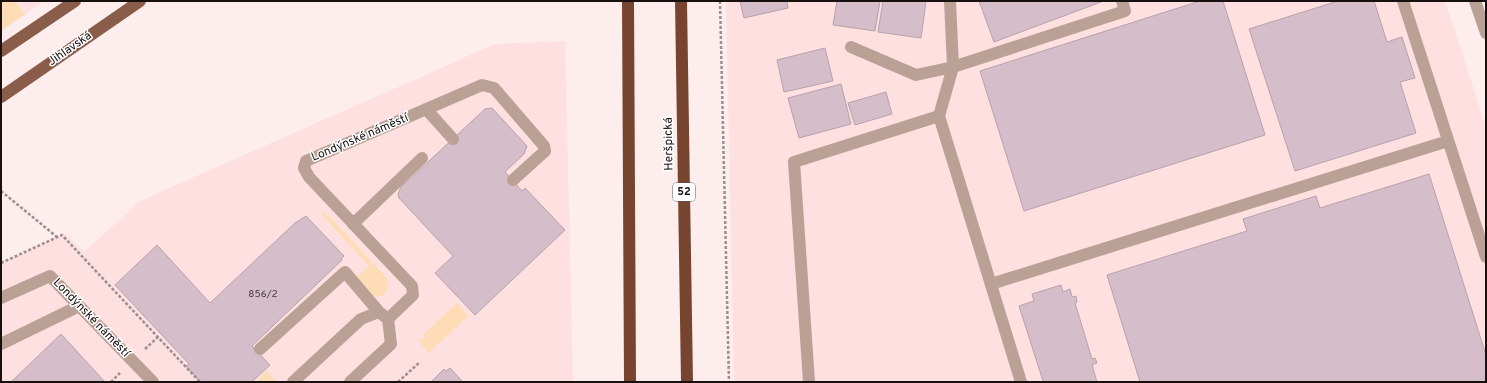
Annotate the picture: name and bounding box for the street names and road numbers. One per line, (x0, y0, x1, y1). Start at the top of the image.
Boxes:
street label: Jihlavská (45, 28, 95, 70)
street label: Londýnské náměstí (309, 110, 412, 166)
street label: Heršpická (661, 117, 677, 171)
road number: 52 (673, 183, 695, 201)
street label: Londýnské náměstí (49, 275, 134, 362)

